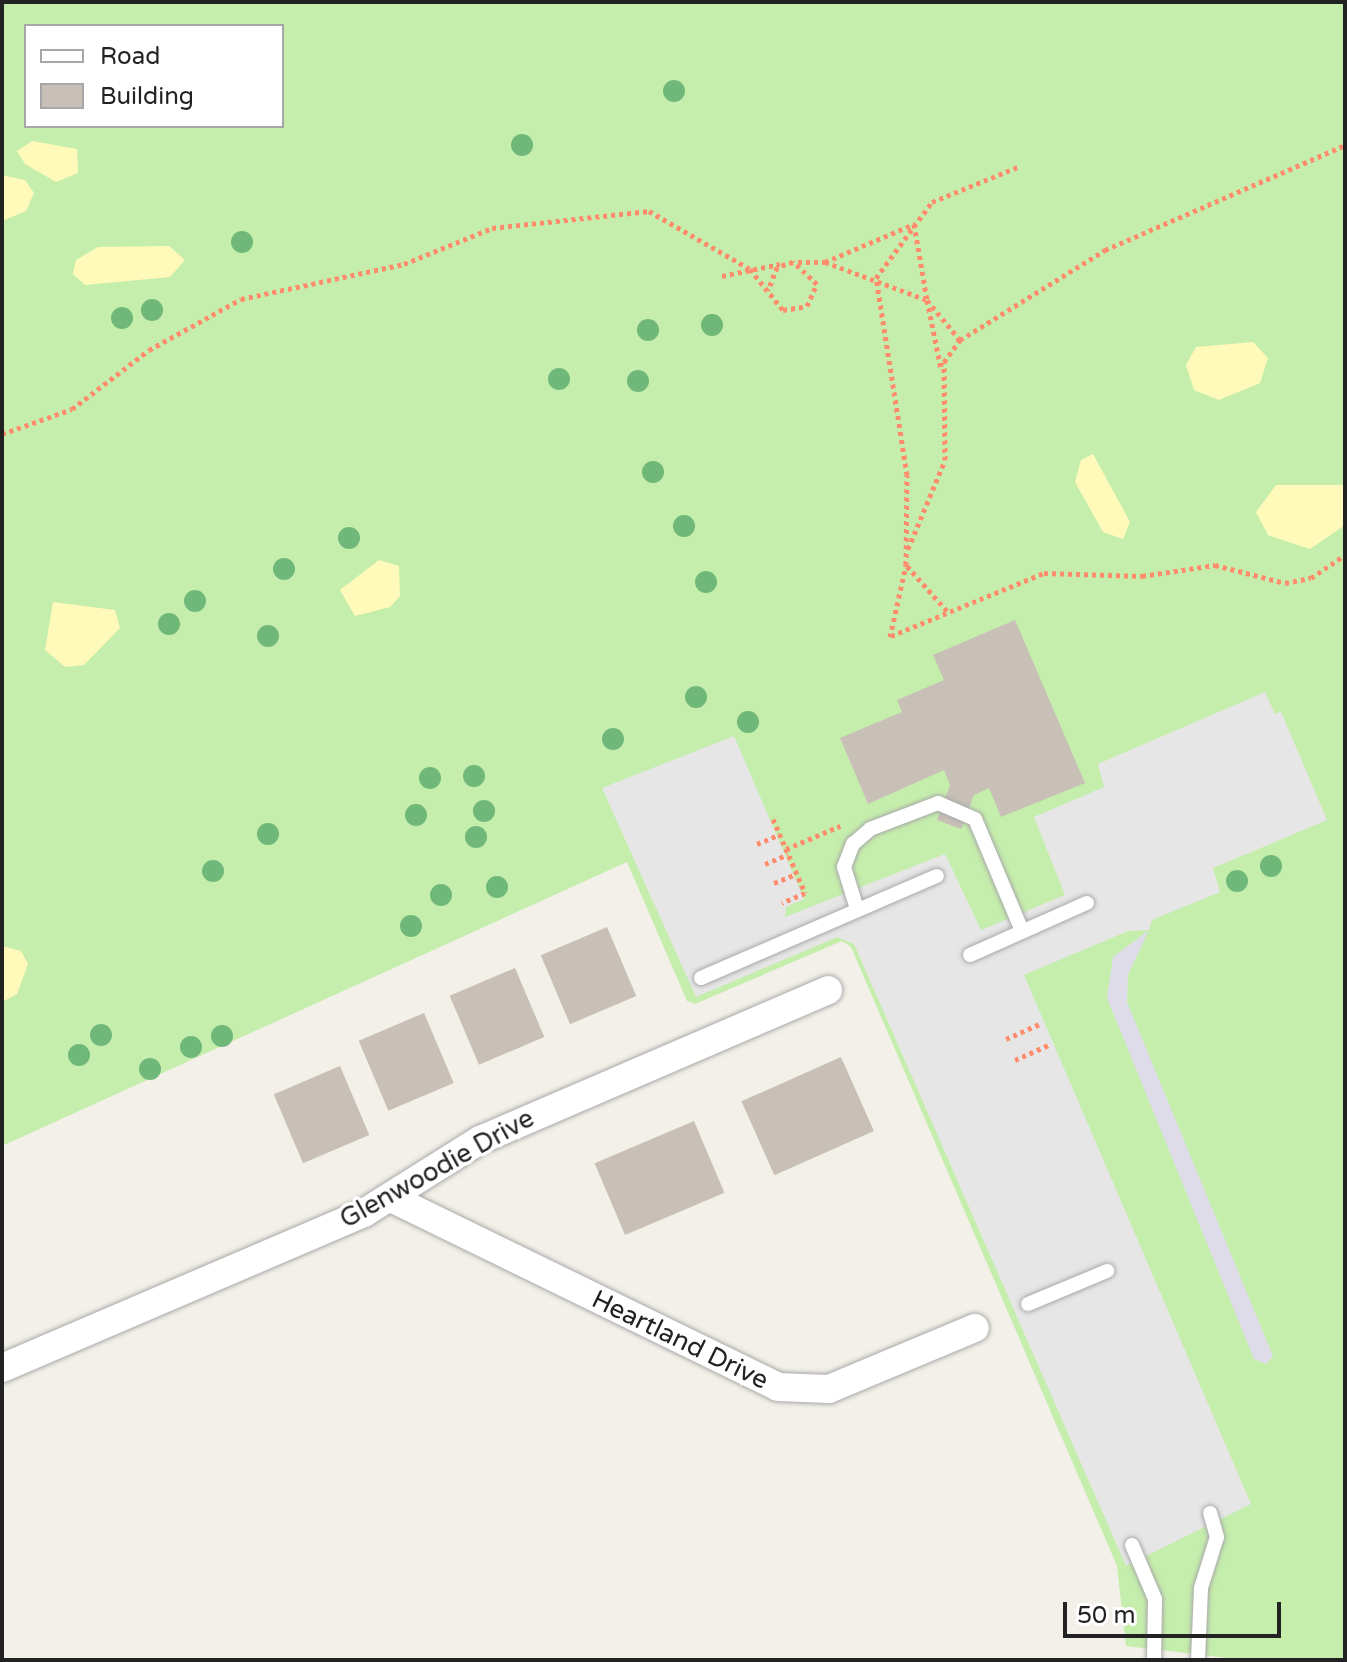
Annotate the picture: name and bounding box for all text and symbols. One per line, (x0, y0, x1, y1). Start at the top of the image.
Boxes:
legend (24, 24, 284, 128)
text: Road (100, 42, 160, 71)
text: Building (100, 82, 194, 111)
street label: Glenwoodie Drive (335, 1103, 539, 1235)
street label: Heartland Drive (587, 1284, 773, 1396)
scale bar (1067, 1586, 1285, 1636)
text: 50 m (1077, 1601, 1135, 1630)

